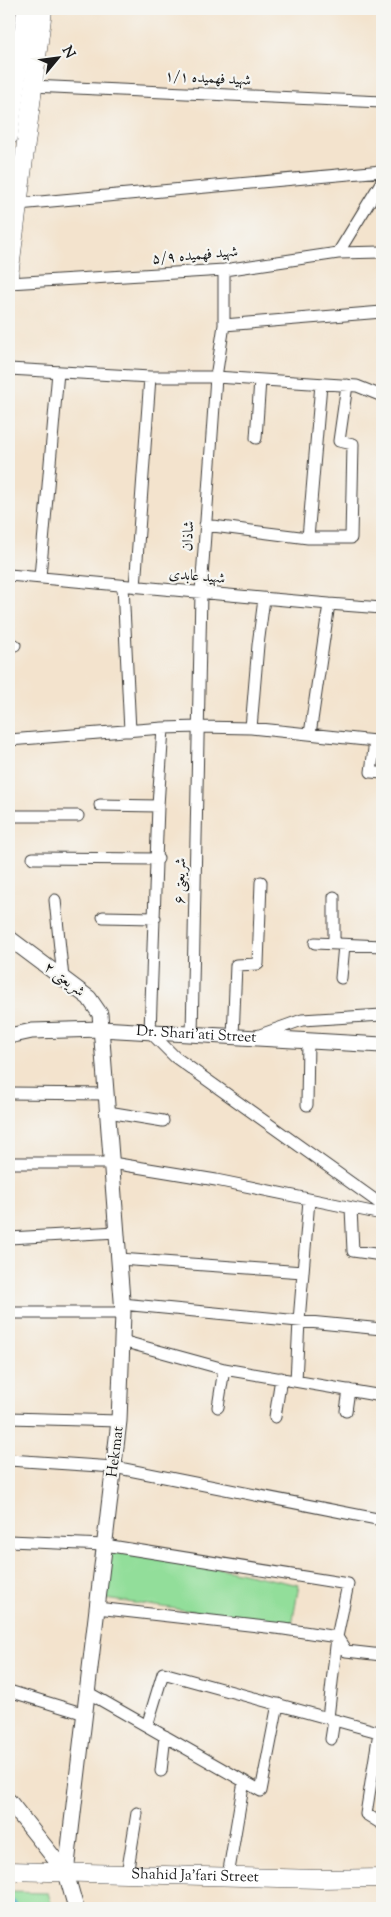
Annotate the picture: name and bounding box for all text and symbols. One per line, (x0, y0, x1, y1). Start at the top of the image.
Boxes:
north arrow (32, 32, 82, 82)
text: N (56, 43, 79, 62)
street label: شهید فهمیده ۱/۱ (164, 66, 252, 92)
street label: شهید فهمیده ۵/۹ (151, 242, 239, 270)
street label: شاذان (177, 520, 201, 552)
street label: شهید عابدی (168, 564, 226, 590)
street label: شریعتی ۶ (170, 858, 192, 904)
street label: شریعتی ۲ (39, 958, 89, 1002)
street label: Dr. Shari'ati Street (136, 1021, 257, 1048)
street label: Hekmat (102, 1425, 130, 1479)
street label: Shahid Ja'fari Street (131, 1864, 259, 1888)

